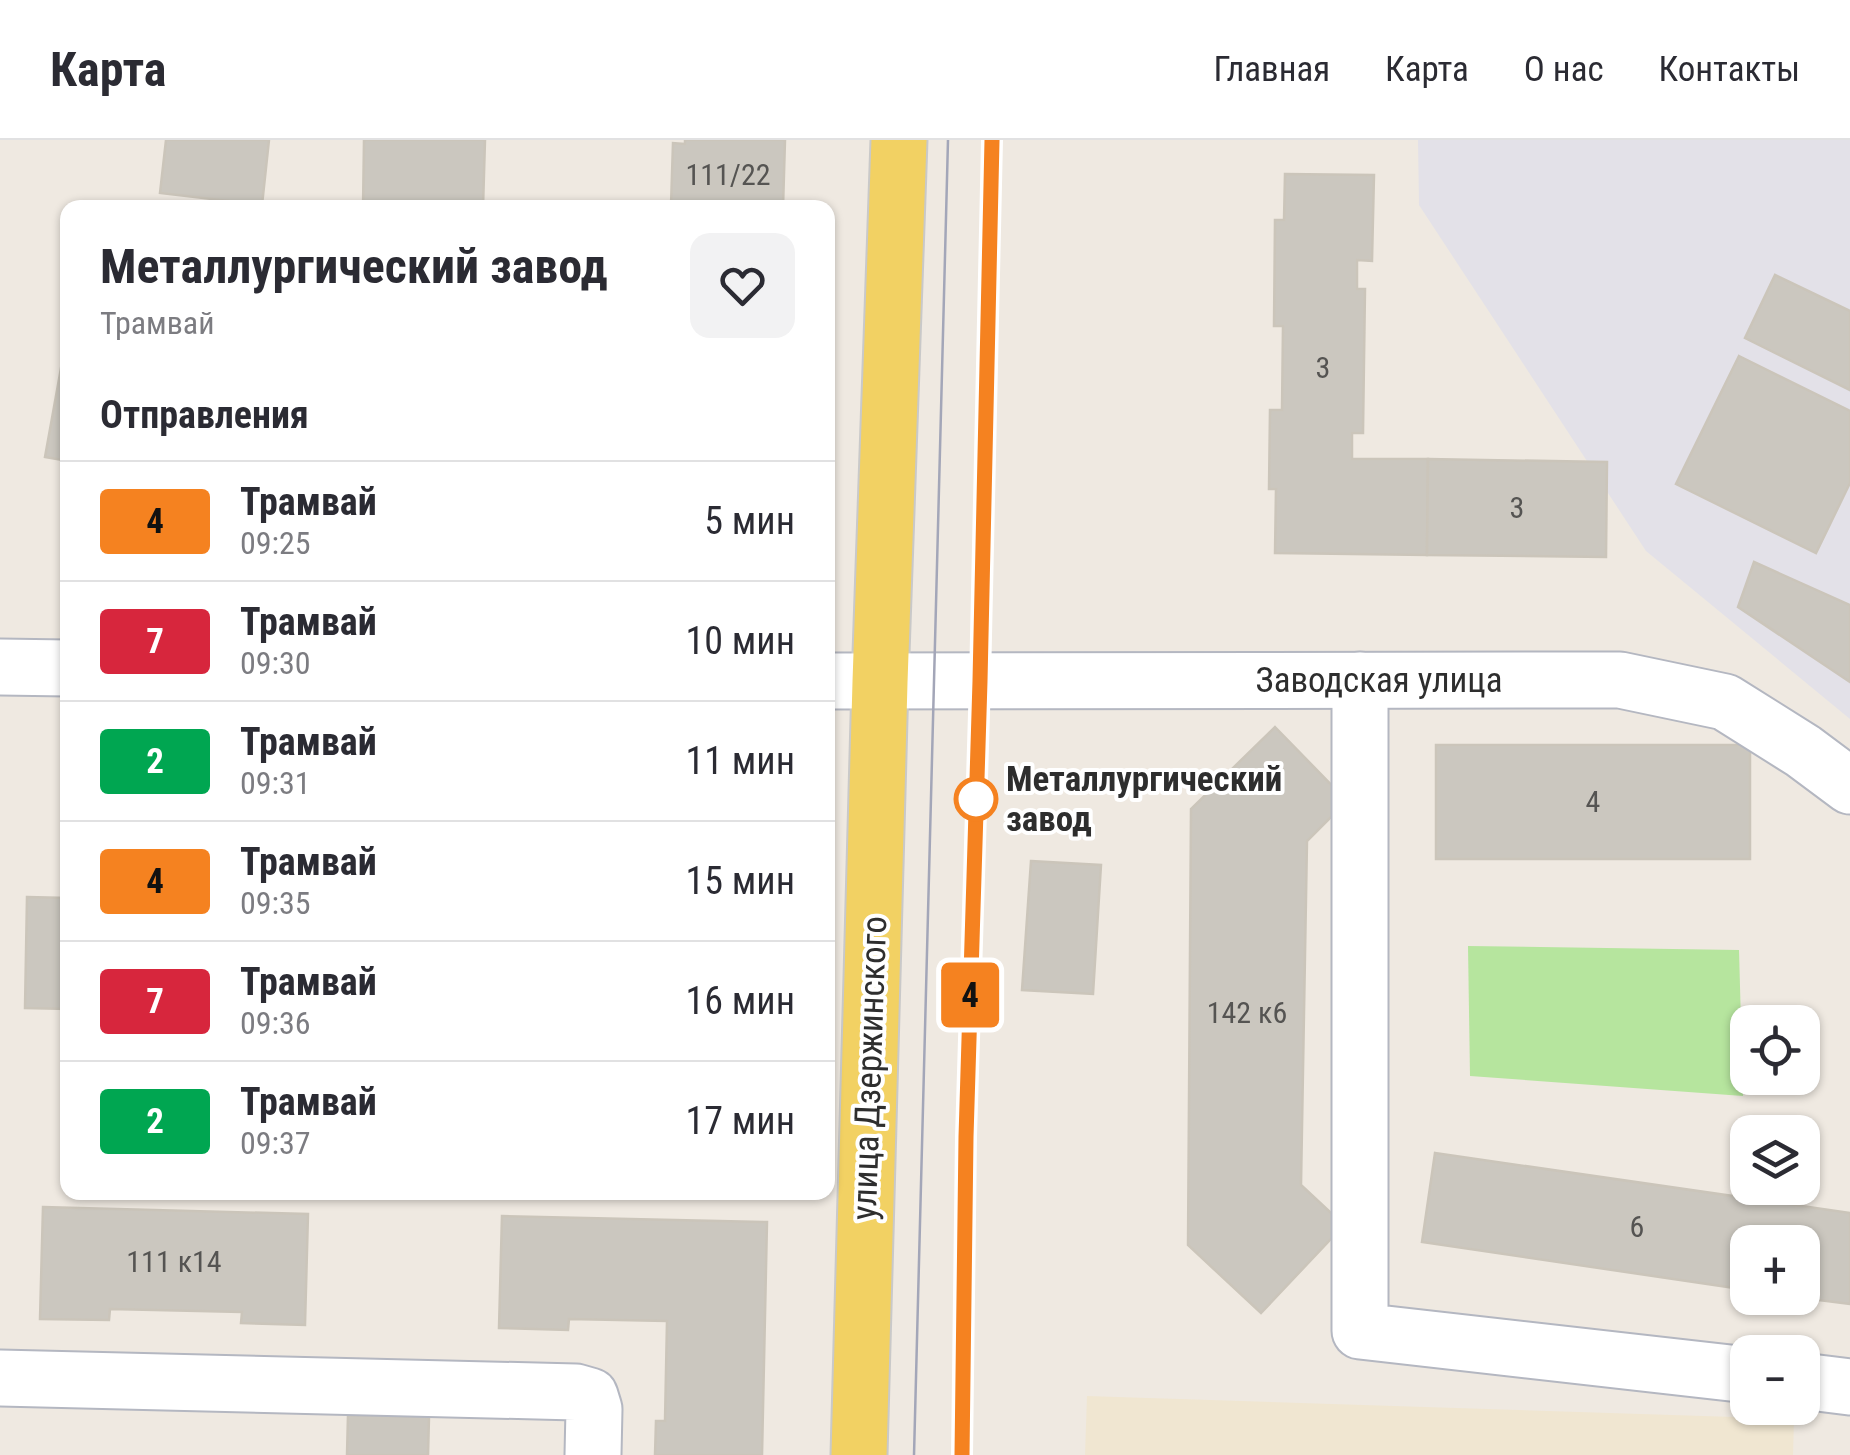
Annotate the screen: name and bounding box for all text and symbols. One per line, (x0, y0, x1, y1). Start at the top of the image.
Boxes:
text: Карта (50, 41, 166, 98)
text: Главная (1213, 49, 1330, 90)
text: Карта (1385, 49, 1469, 90)
text: О нас (1524, 49, 1604, 90)
text: Контакты (1659, 49, 1800, 90)
house number: 111/22 (685, 157, 771, 192)
button: heart (690, 233, 795, 338)
text: Металлургический завод (100, 238, 608, 295)
text: Трамвай (100, 304, 214, 342)
house number: 3 (1316, 350, 1330, 385)
text: Отправления (100, 393, 309, 437)
text: Трамвай (240, 480, 377, 524)
house number: 3 (1510, 490, 1524, 525)
text: 5 мин (704, 499, 795, 543)
text: 4 (146, 501, 164, 542)
text: 09:25 (240, 524, 311, 562)
text: Трамвай (240, 600, 377, 644)
text: 10 мин (686, 619, 795, 663)
text: 7 (146, 621, 164, 662)
text: 09:30 (240, 644, 311, 682)
street label: Заводская улица (1256, 660, 1502, 701)
text: Трамвай (240, 720, 377, 764)
text: 11 мин (686, 739, 795, 783)
text: 2 (146, 741, 164, 782)
place label: Металлургический завод (1006, 759, 1282, 840)
text: 09:31 (240, 764, 311, 802)
marker: Металлургический завод (955, 778, 997, 820)
house number: 4 (1586, 784, 1600, 819)
text: Трамвай (240, 840, 377, 884)
text: 15 мин (686, 859, 795, 903)
text: 4 (146, 861, 164, 902)
text: 09:35 (240, 884, 311, 922)
street label: улица Дзержинского (844, 915, 895, 1221)
text: Трамвай (240, 960, 377, 1004)
line badge: 4 (938, 962, 1002, 1028)
text: 4 (961, 975, 979, 1016)
text: 16 мин (686, 979, 795, 1023)
text: 7 (146, 981, 164, 1022)
house number: 142 к6 (1207, 995, 1287, 1030)
text: 09:36 (240, 1004, 311, 1042)
map controls (1730, 1005, 1820, 1425)
button: locate (1730, 1005, 1820, 1095)
text: Трамвай (240, 1080, 377, 1124)
text: 17 мин (686, 1099, 795, 1143)
text: 2 (146, 1101, 164, 1142)
button: layers (1730, 1115, 1820, 1205)
text: 09:37 (240, 1124, 311, 1162)
house number: 6 (1630, 1209, 1644, 1244)
button: + (1730, 1225, 1820, 1315)
house number: 111 к14 (126, 1244, 222, 1279)
button: − (1730, 1335, 1820, 1425)

